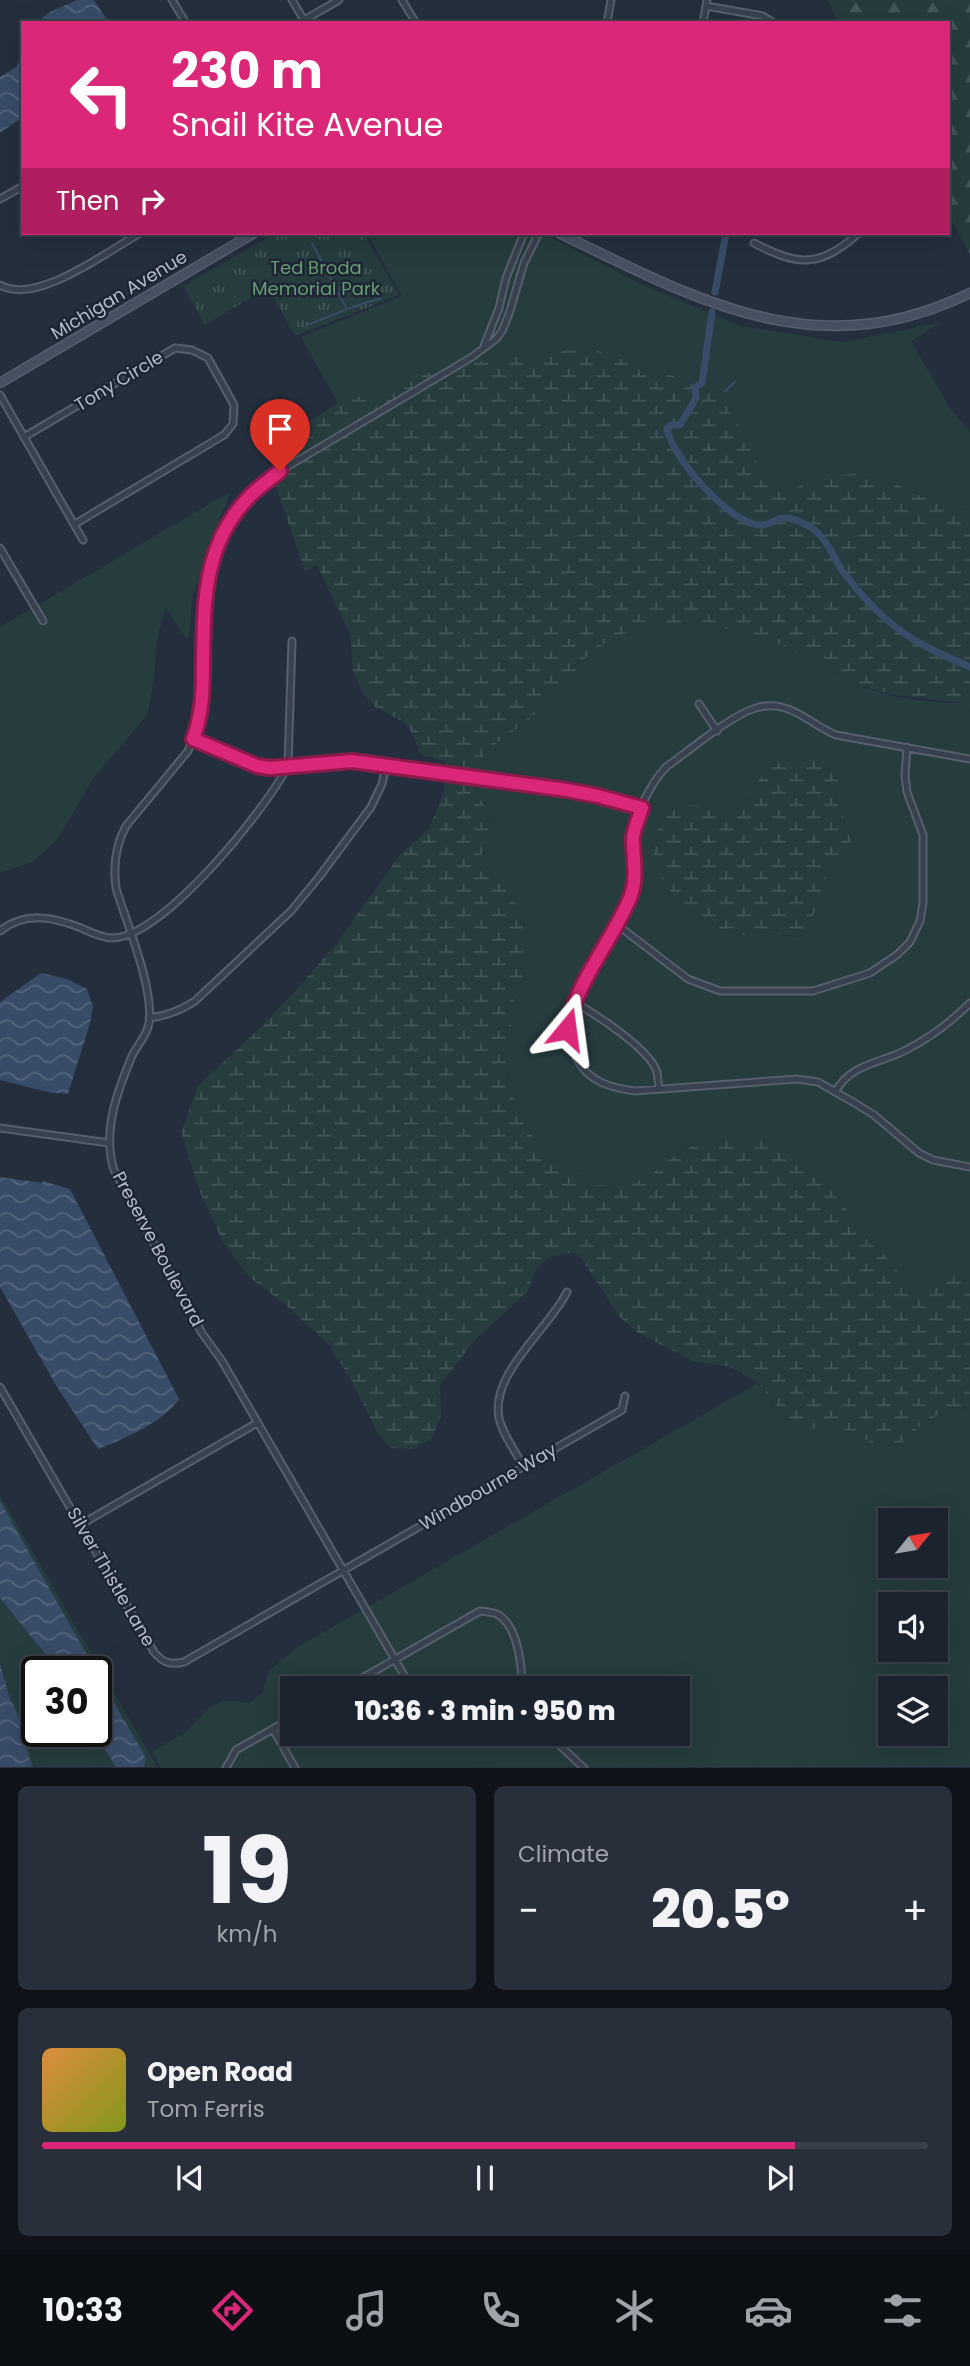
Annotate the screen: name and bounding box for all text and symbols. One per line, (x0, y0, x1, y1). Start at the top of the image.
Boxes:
text: 230 m (171, 37, 323, 105)
icon: left (56, 49, 147, 140)
text: Snail Kite Avenue (171, 102, 443, 147)
icon: right (133, 182, 171, 220)
text: Then (56, 183, 119, 219)
street label: Michigan Avenue (46, 244, 192, 345)
park label: Ted Broda Memorial Park (252, 255, 381, 301)
street label: Tony Circle (70, 344, 168, 417)
pin (250, 399, 310, 471)
icon: arrive (261, 410, 299, 448)
position arrow (530, 992, 604, 1066)
street label: Preserve Boulevard (107, 1167, 210, 1331)
street label: Windbourne Way (414, 1437, 561, 1536)
street label: Silver Thistle Lane (61, 1503, 161, 1651)
north arrow (878, 1508, 948, 1578)
map controls (878, 1508, 948, 1746)
button: sound (878, 1592, 948, 1662)
speed limit sign: 30 (21, 1656, 112, 1747)
button: layers (878, 1676, 948, 1746)
text: 10:36 · 3 min · 950 m (354, 1693, 616, 1729)
text: 19 (202, 1807, 292, 1935)
text: Climate (518, 1838, 609, 1870)
text: 20.5° (651, 1873, 790, 1946)
text: − (518, 1884, 539, 1937)
text: + (902, 1884, 928, 1937)
text: km/h (216, 1918, 278, 1950)
text: Open Road (147, 2054, 293, 2090)
text: Tom Ferris (147, 2093, 265, 2125)
icon: previous (171, 2159, 209, 2197)
icon: pause (466, 2159, 504, 2197)
icon: next (761, 2159, 799, 2197)
icon: directions (208, 2286, 257, 2335)
icon: music (342, 2286, 391, 2335)
icon: phone (476, 2286, 525, 2335)
icon: climate (610, 2286, 659, 2335)
icon: car (744, 2286, 793, 2335)
icon: filters (878, 2286, 927, 2335)
text: 10:33 (43, 2287, 123, 2332)

